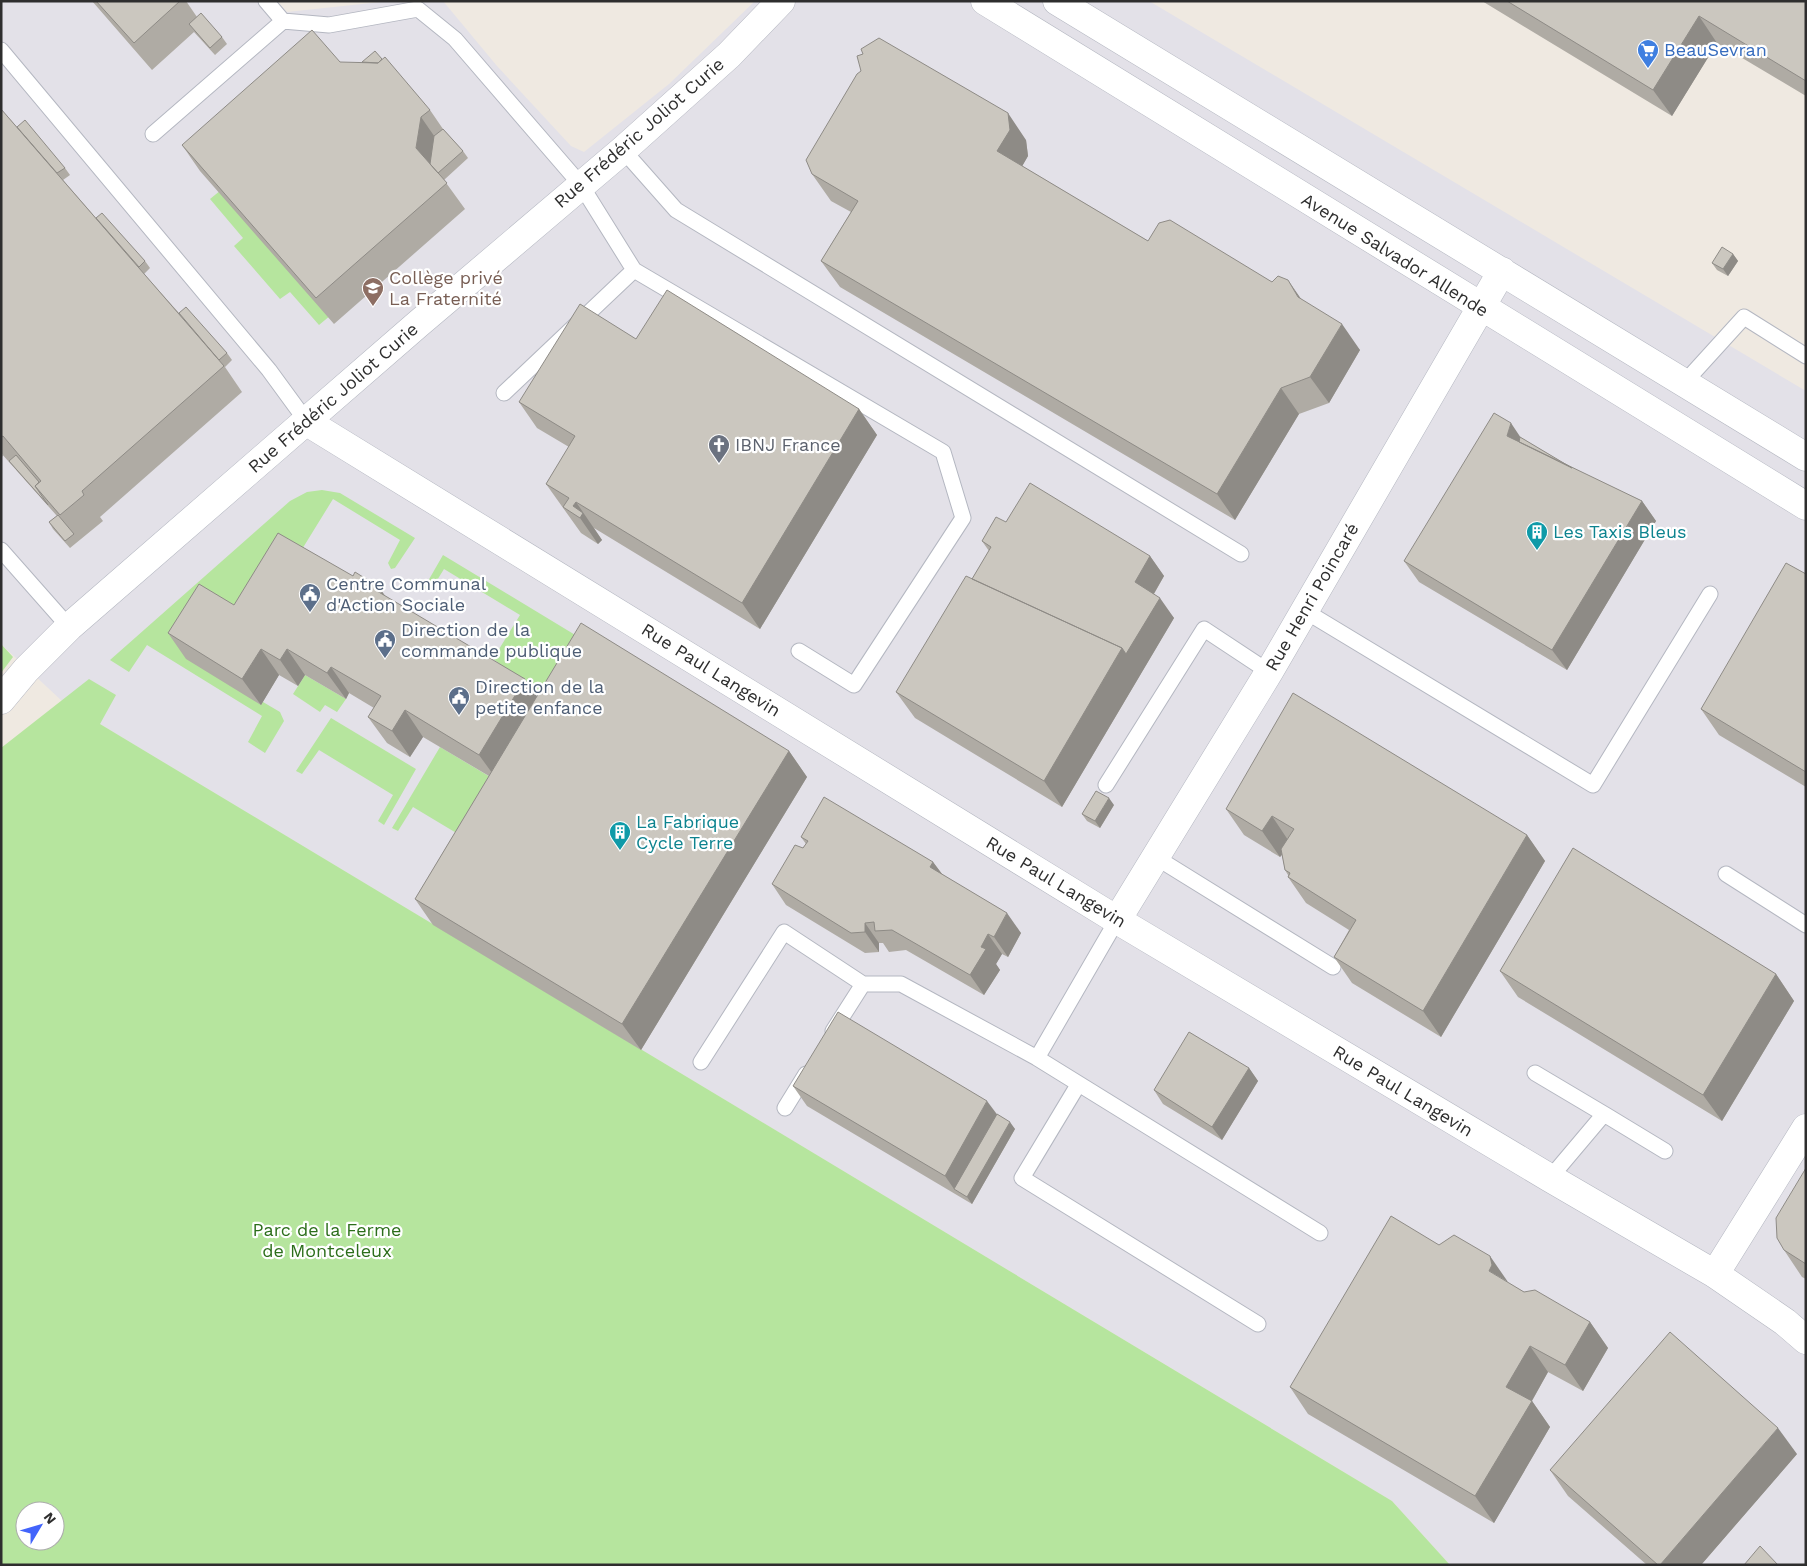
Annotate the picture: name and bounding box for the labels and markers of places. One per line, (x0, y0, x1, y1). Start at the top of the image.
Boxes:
supermarket icon: BeauSevran (1636, 38, 1660, 69)
place label: BeauSevran (1664, 39, 1767, 60)
place label: Collège privé La Fraternité (389, 267, 503, 309)
school or university icon: Collège privé La Fraternité (361, 276, 385, 307)
church icon: IBNJ France (707, 433, 731, 464)
place label: IBNJ France (735, 434, 841, 455)
building icon: Les Taxis Bleus (1525, 520, 1549, 551)
place label: Les Taxis Bleus (1553, 521, 1687, 542)
place label: Centre Communal d'Action Sociale (326, 573, 487, 615)
public building icon: Centre Communal d'Action Sociale (298, 582, 322, 613)
place label: Direction de la commande publique (401, 619, 582, 661)
public building icon: Direction de la commande publique (373, 628, 397, 659)
place label: Direction de la petite enfance (475, 676, 604, 718)
public building icon: Direction de la petite enfance (447, 685, 471, 716)
place label: La Fabrique Cycle Terre (636, 811, 739, 853)
building icon: La Fabrique Cycle Terre (608, 820, 632, 851)

